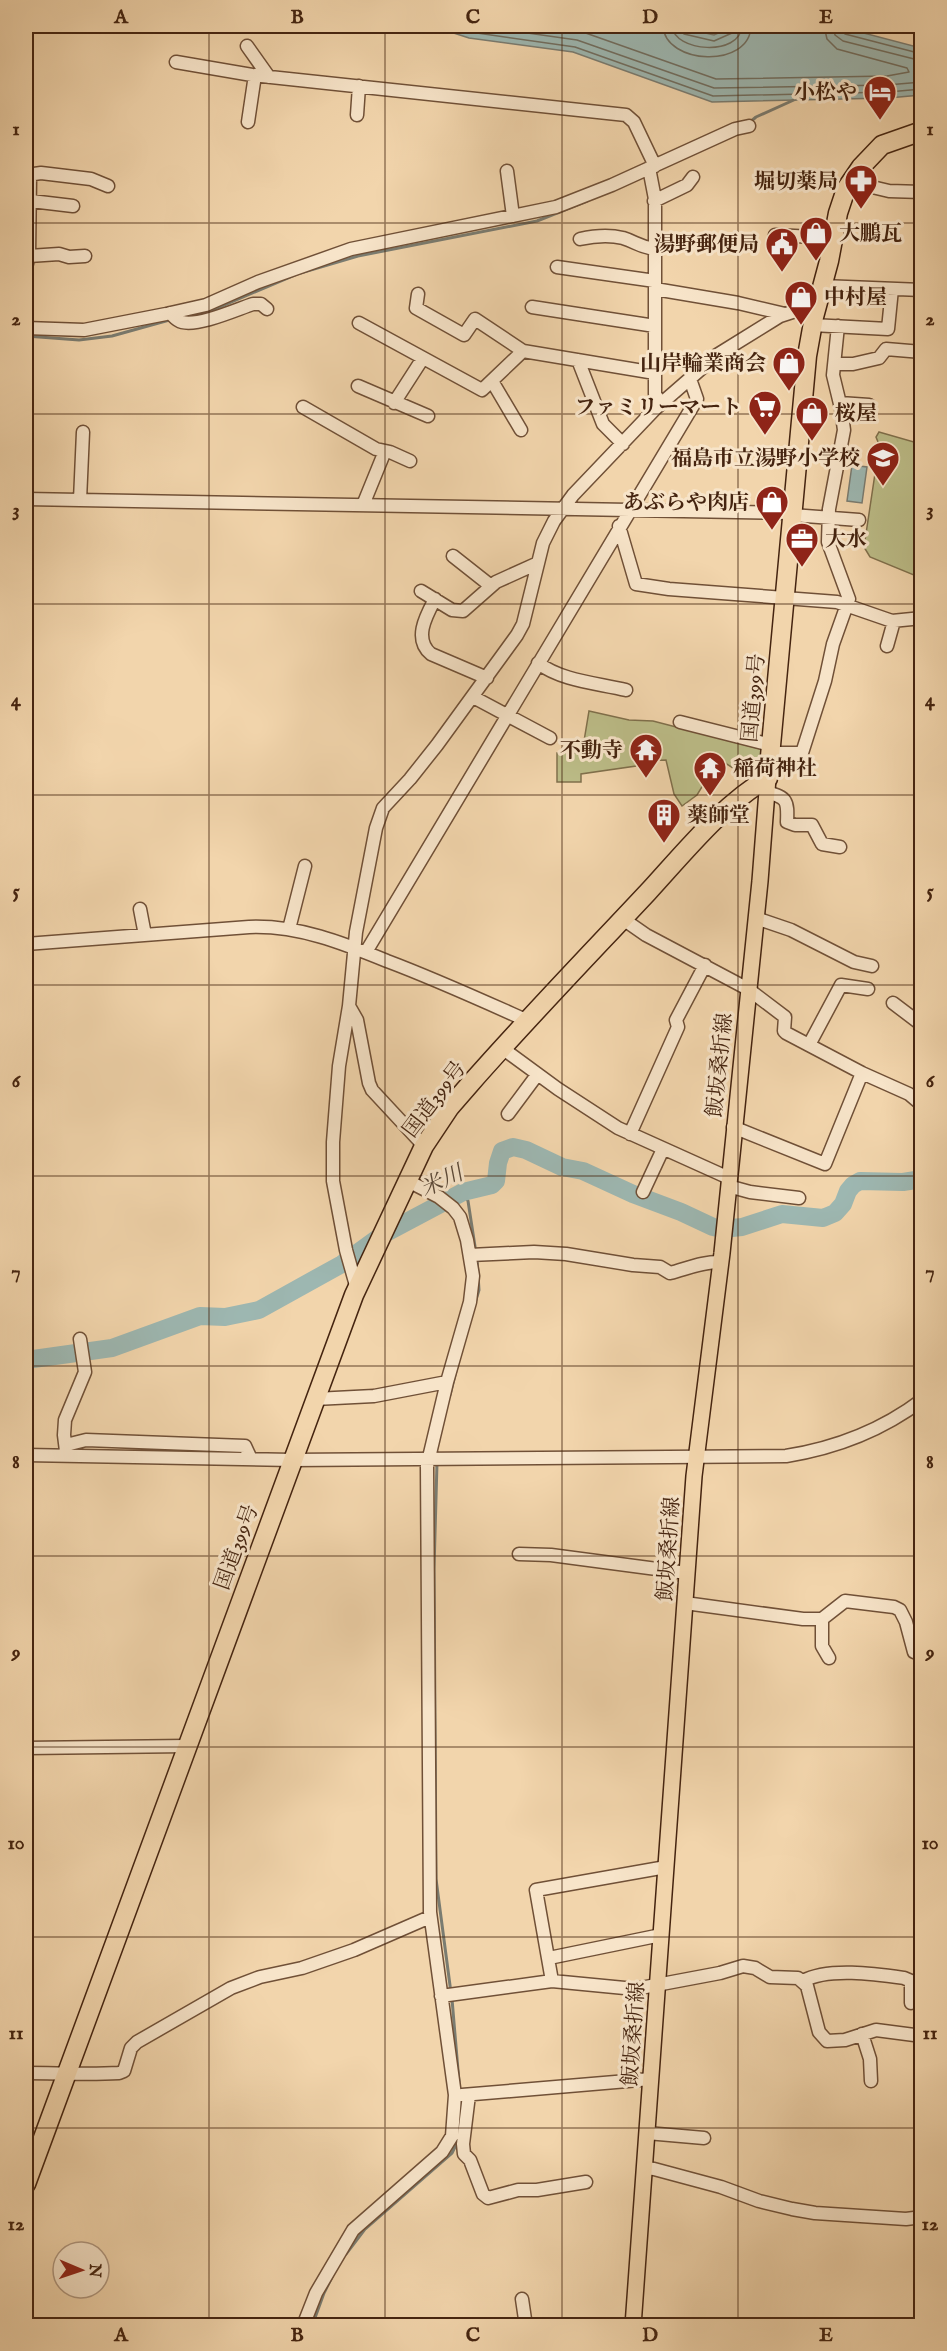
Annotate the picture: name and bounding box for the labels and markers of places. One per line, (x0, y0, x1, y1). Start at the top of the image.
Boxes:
hotel icon: 小松や (862, 74, 898, 121)
place label: 小松や (794, 80, 857, 107)
pharmacy icon: 堀切薬局 (843, 163, 879, 210)
place label: 堀切薬局 (754, 169, 838, 196)
shop icon: 大鵬瓦 (798, 215, 834, 262)
place label: 大鵬瓦 (839, 221, 902, 248)
public building icon: 湯野郵便局 (764, 226, 800, 273)
place label: 湯野郵便局 (654, 232, 759, 259)
shop icon: 中村屋 (783, 279, 819, 326)
place label: 中村屋 (824, 285, 887, 312)
shop icon: 山岸輪業商会 (771, 345, 807, 392)
place label: 山岸輪業商会 (640, 351, 766, 378)
supermarket icon: ファミリーマート (747, 389, 783, 436)
place label: ファミリーマート (574, 395, 742, 422)
shop icon: 桜屋 (794, 395, 830, 442)
place label: 桜屋 (835, 401, 877, 428)
school or university icon: 福島市立湯野小学校 (865, 440, 901, 487)
place label: 福島市立湯野小学校 (671, 446, 860, 473)
shop icon: あぶらや肉店 (754, 484, 790, 531)
place label: あぶらや肉店 (623, 490, 749, 517)
office icon: 大水 (784, 521, 820, 568)
place label: 大水 (825, 527, 867, 554)
temple icon: 不動寺 (628, 732, 664, 779)
place label: 不動寺 (560, 738, 623, 765)
temple icon: 稲荷神社 (692, 750, 728, 797)
place label: 稲荷神社 (733, 756, 817, 783)
building icon: 薬師堂 (646, 797, 682, 844)
place label: 薬師堂 (687, 803, 750, 830)

